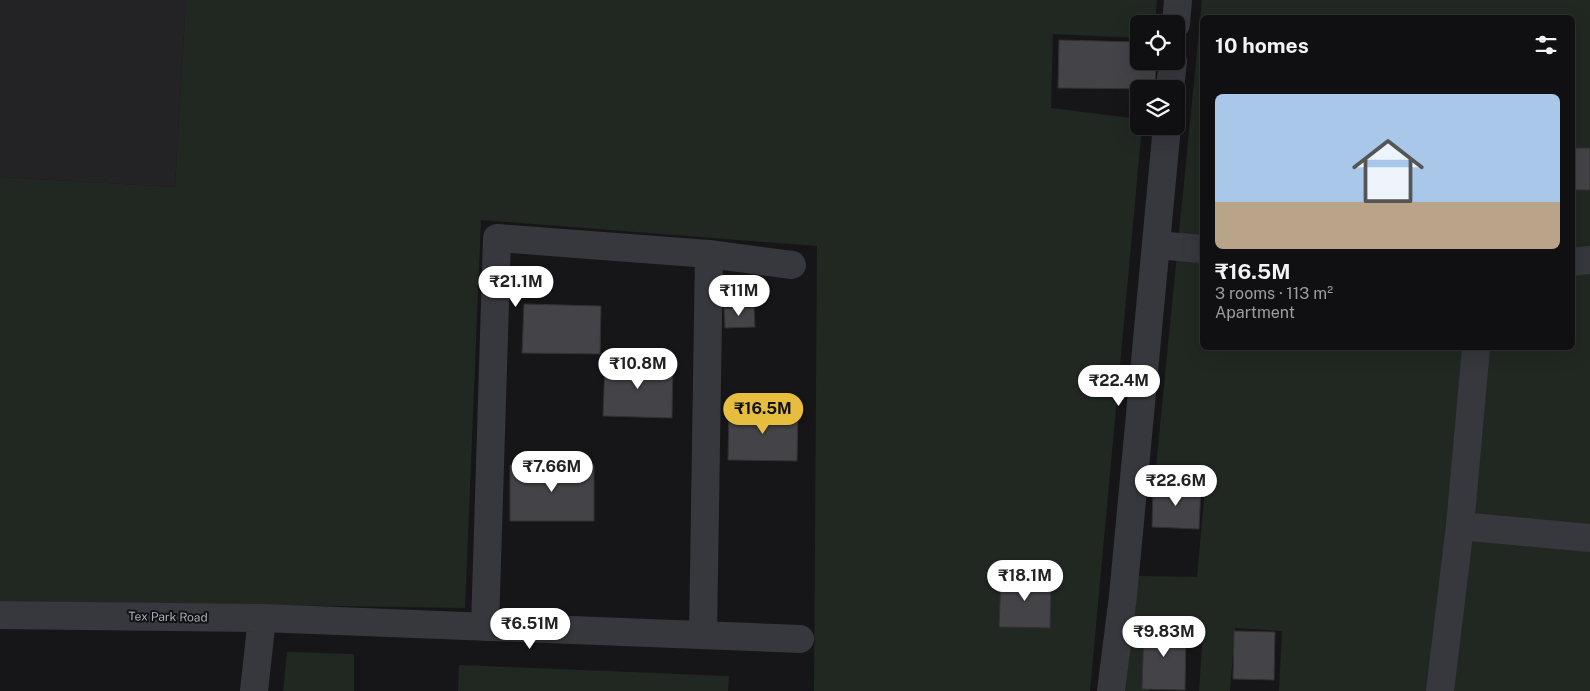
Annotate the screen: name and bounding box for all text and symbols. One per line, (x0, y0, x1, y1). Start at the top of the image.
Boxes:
map controls (1130, 15, 1185, 135)
button: locate (1130, 15, 1185, 70)
icon: filters (1532, 31, 1560, 59)
text: 10 homes (1215, 33, 1309, 58)
button: layers (1130, 80, 1185, 135)
icon: home (1343, 126, 1433, 216)
text: ₹16.5M (1215, 259, 1290, 284)
pin: ₹21.1M (475, 266, 557, 308)
text: ₹21.1M (489, 272, 543, 291)
pin: ₹11M (709, 274, 769, 317)
text: ₹11M (720, 281, 758, 300)
text: 3 rooms · 113 m² (1215, 284, 1333, 303)
text: Apartment (1215, 303, 1295, 322)
pin: ₹10.8M (597, 348, 679, 390)
text: ₹10.8M (609, 354, 667, 373)
pin: ₹22.4M (1078, 364, 1160, 407)
text: ₹22.4M (1089, 371, 1149, 390)
pin: ₹16.5M (722, 392, 804, 435)
text: ₹16.5M (734, 399, 792, 418)
pin: ₹7.66M (511, 450, 593, 493)
text: ₹7.66M (523, 457, 581, 476)
pin: ₹22.6M (1135, 464, 1217, 507)
text: ₹22.6M (1146, 471, 1206, 490)
pin: ₹18.1M (984, 560, 1066, 602)
text: ₹18.1M (998, 566, 1052, 585)
pin: ₹6.51M (489, 608, 571, 650)
street label: Tex Park Road (128, 609, 208, 625)
text: ₹6.51M (501, 614, 559, 633)
pin: ₹9.83M (1123, 616, 1205, 658)
text: ₹9.83M (1133, 622, 1195, 641)

